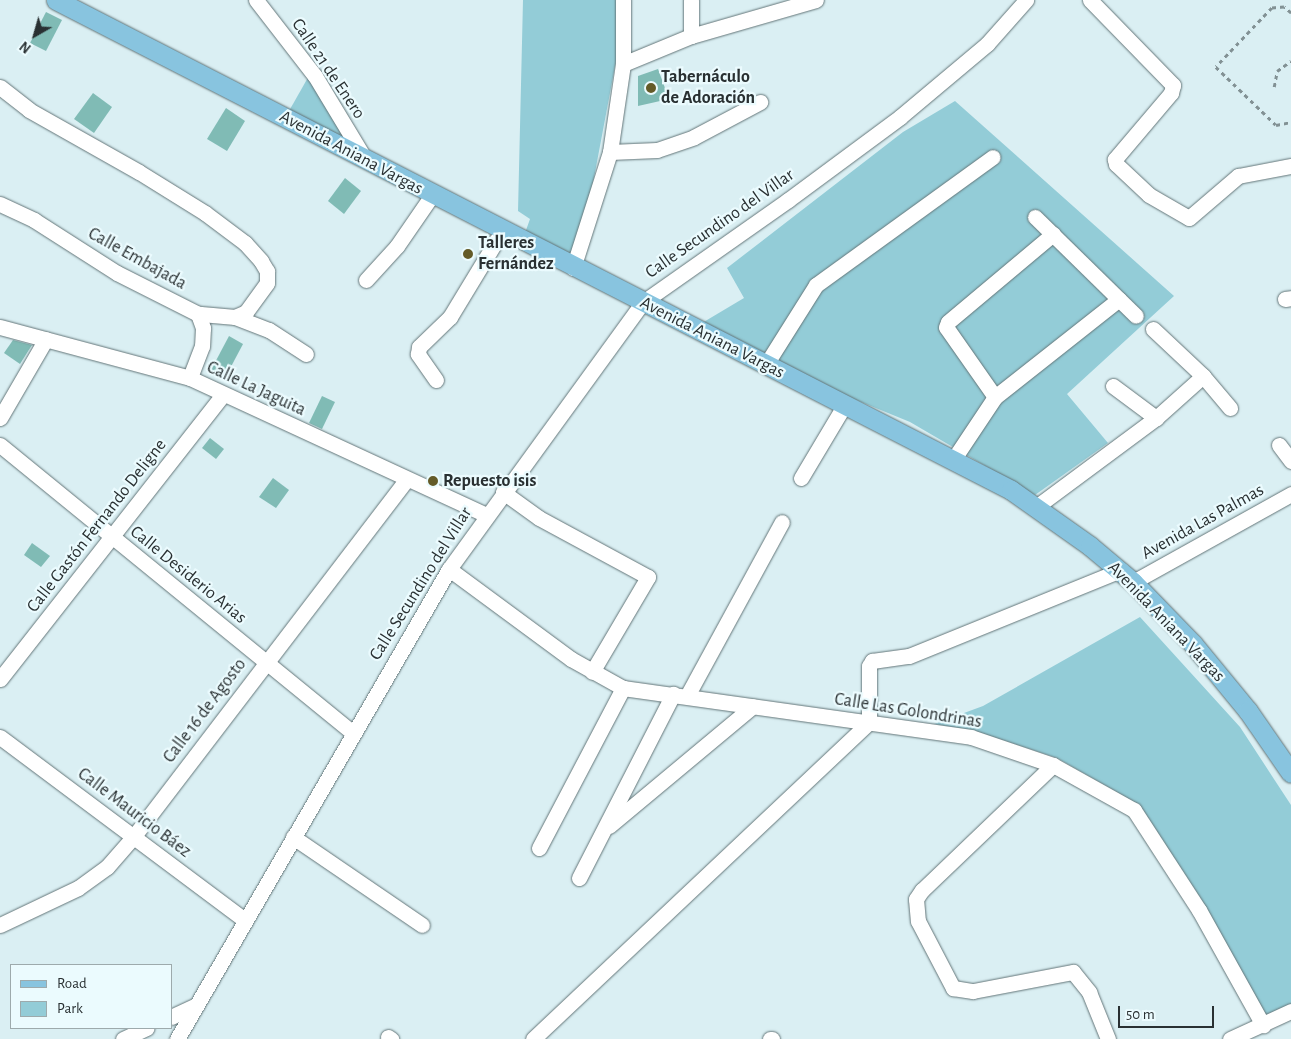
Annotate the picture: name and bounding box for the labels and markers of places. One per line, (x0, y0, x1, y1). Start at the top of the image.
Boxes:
place label: Tabernáculo de Adoración (661, 67, 755, 110)
marker: Tabernáculo de Adoración (645, 82, 657, 94)
place label: Talleres Fernández (478, 233, 554, 276)
marker: Talleres Fernández (462, 248, 474, 260)
place label: Repuesto isis (443, 470, 536, 492)
marker: Repuesto isis (427, 475, 439, 487)

